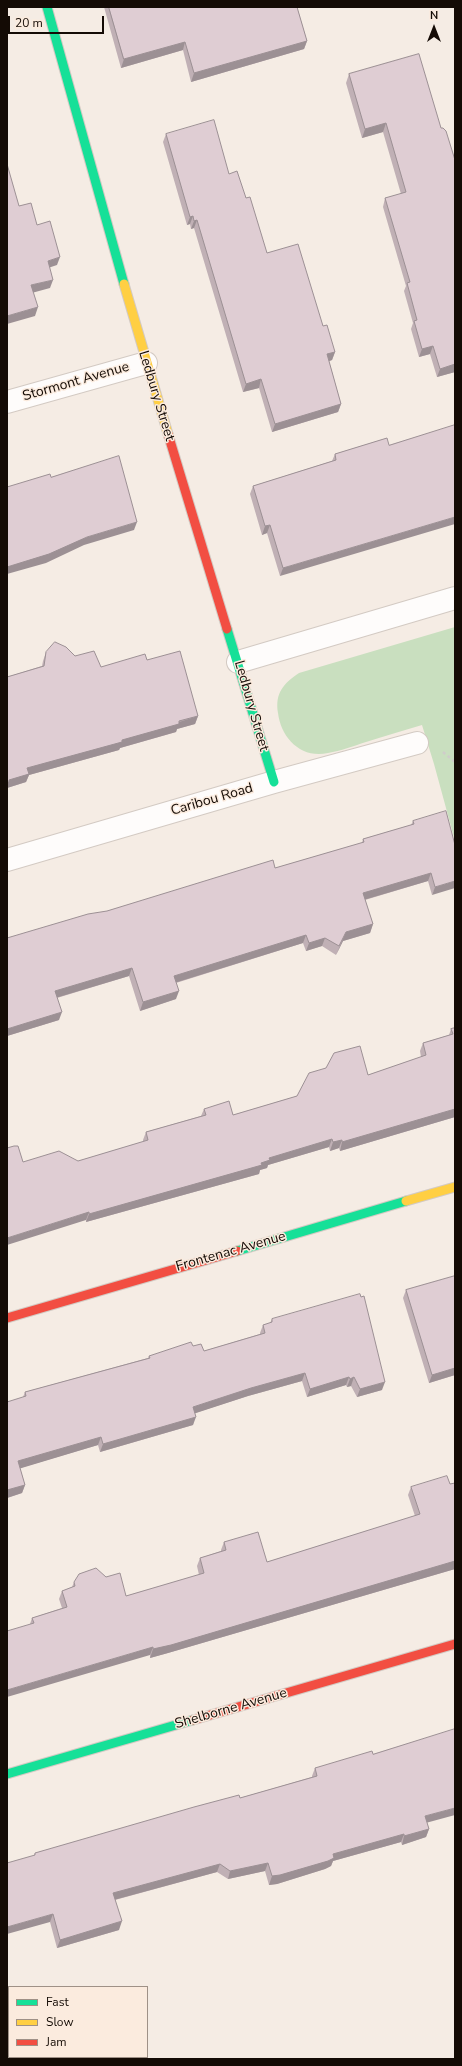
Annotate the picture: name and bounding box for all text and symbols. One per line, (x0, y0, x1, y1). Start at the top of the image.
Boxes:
scale bar (10, 8, 106, 34)
north arrow (414, 8, 454, 48)
text: N (430, 8, 438, 23)
text: 20 m (15, 15, 43, 31)
street label: Ledbury Street (134, 349, 178, 443)
street label: Stormont Avenue (21, 359, 131, 405)
street label: Ledbury Street (230, 659, 272, 753)
street label: Caribou Road (169, 780, 255, 820)
street label: Frontenac Avenue (174, 1228, 288, 1276)
street label: Shelborne Avenue (173, 1685, 289, 1733)
legend (8, 1986, 148, 2058)
text: Fast (46, 1994, 69, 2010)
text: Slow (46, 2014, 74, 2030)
text: Jam (46, 2034, 67, 2050)

